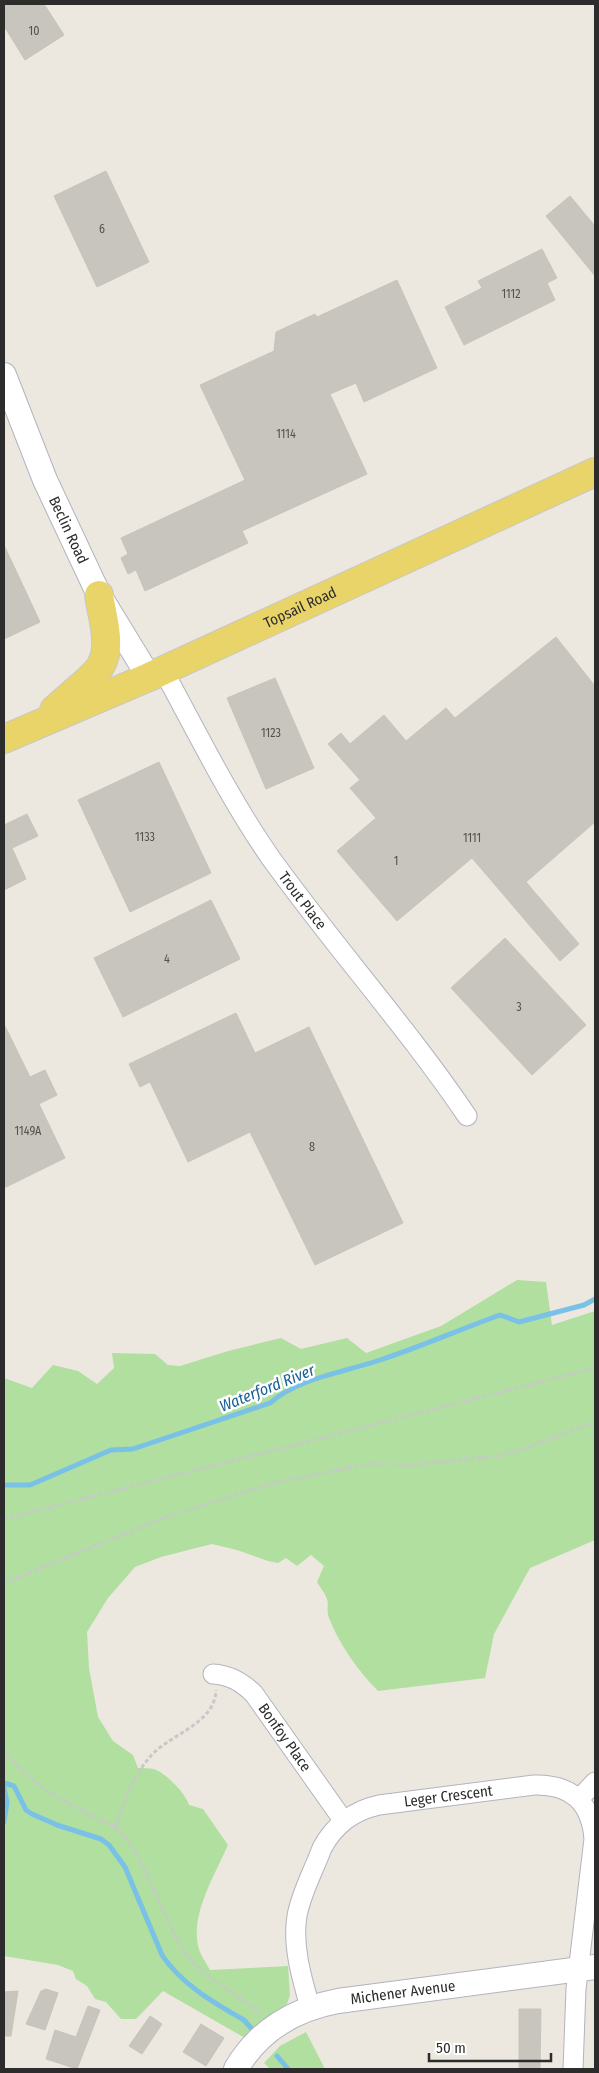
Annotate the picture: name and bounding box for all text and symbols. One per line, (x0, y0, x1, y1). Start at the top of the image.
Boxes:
house number: 10 (29, 24, 39, 38)
house number: 6 (99, 222, 105, 236)
house number: 1112 (502, 287, 521, 301)
house number: 1114 (276, 427, 296, 441)
street label: Beclin Road (45, 493, 92, 567)
street label: Topsail Road (261, 583, 339, 632)
house number: 1123 (261, 726, 281, 740)
house number: 1133 (135, 830, 155, 844)
house number: 1111 (463, 831, 481, 845)
house number: 1 (394, 854, 398, 868)
street label: Trout Place (275, 868, 330, 933)
house number: 4 (164, 952, 170, 966)
house number: 3 (516, 1000, 522, 1014)
house number: 1149A (15, 1124, 42, 1138)
house number: 8 (309, 1140, 315, 1154)
water label: Waterford River (217, 1360, 318, 1416)
street label: Bonfoy Place (255, 1700, 315, 1775)
street label: Leger Crescent (403, 1781, 494, 1811)
street label: Michener Avenue (349, 1977, 456, 2008)
scale bar (429, 2030, 552, 2062)
text: 50 m (436, 2039, 466, 2057)

